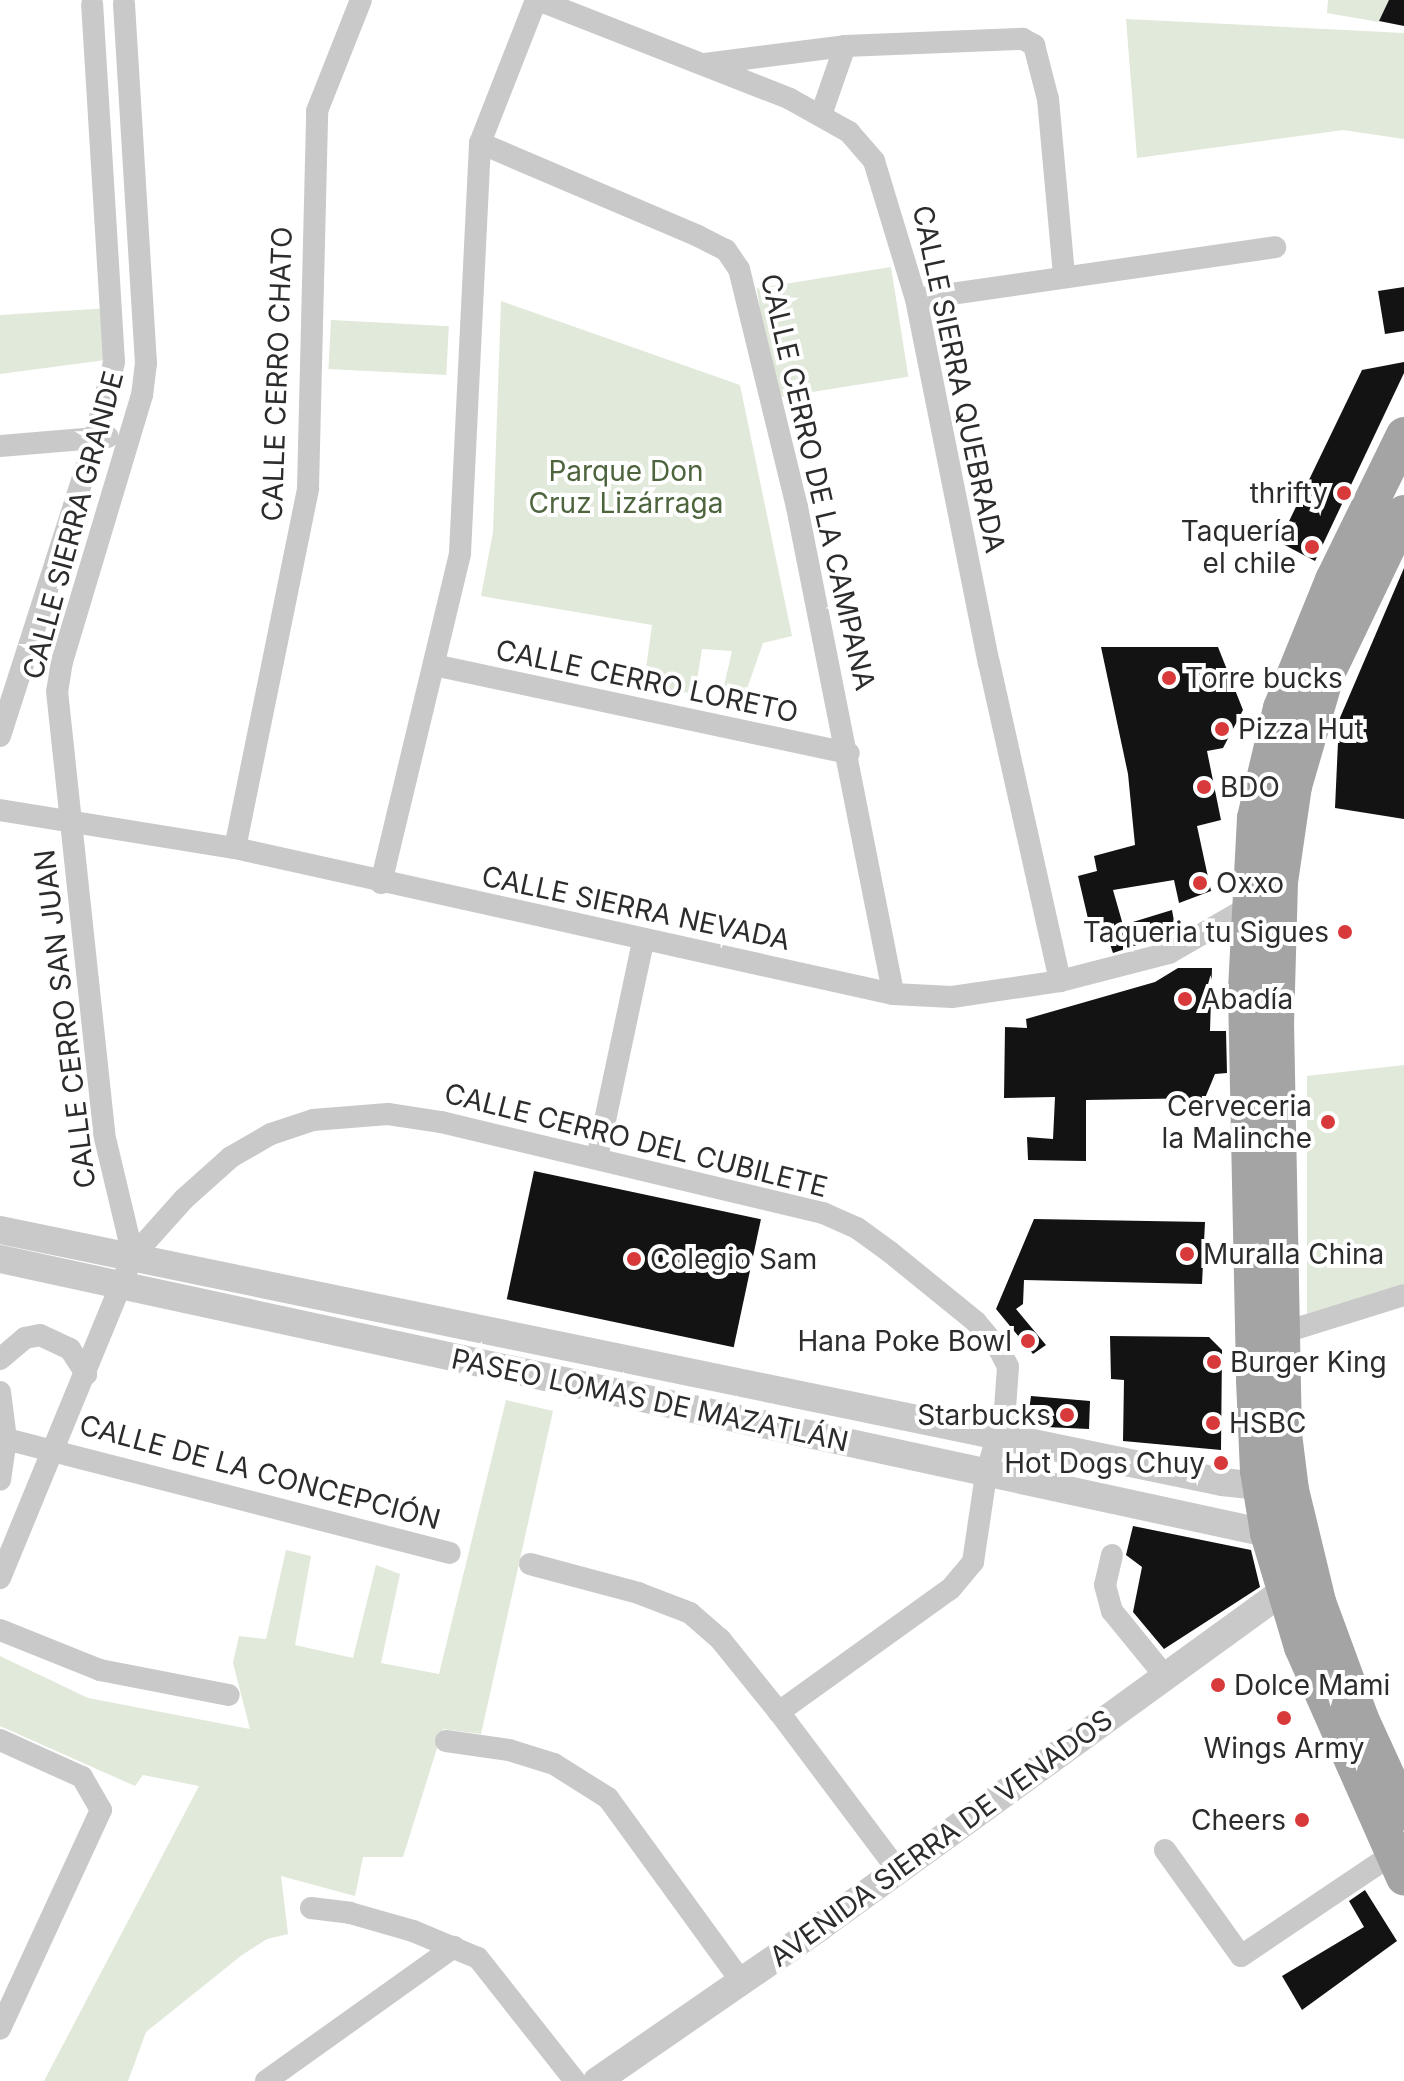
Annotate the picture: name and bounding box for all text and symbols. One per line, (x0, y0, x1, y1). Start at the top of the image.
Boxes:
street label: CALLE SIERRA QUEBRADA (906, 202, 1012, 556)
street label: CALLE CERRO CHATO (255, 226, 299, 522)
street label: CALLE CERRO DE LA CAMPANA (754, 271, 882, 693)
street label: CALLE SIERRA GRANDE (16, 367, 130, 683)
park label: Parque Don Cruz Lizárraga (529, 454, 723, 520)
place label: thrifty (1250, 476, 1328, 510)
marker: thrifty (1335, 484, 1353, 502)
place label: Taquería el chile (1181, 514, 1296, 580)
marker: Taquería el chile (1303, 538, 1321, 556)
street label: CALLE CERRO LORETO (493, 633, 801, 729)
place label: Torre bucks (1185, 661, 1343, 695)
marker: Torre bucks (1160, 669, 1178, 687)
place label: Pizza Hut (1238, 712, 1364, 746)
marker: Pizza Hut (1213, 720, 1231, 738)
place label: BDO (1220, 770, 1280, 804)
marker: BDO (1195, 778, 1213, 796)
street label: CALLE CERRO SAN JUAN (28, 848, 102, 1190)
street label: CALLE SIERRA NEVADA (479, 859, 793, 957)
place label: Oxxo (1216, 866, 1284, 900)
marker: Oxxo (1191, 874, 1209, 892)
place label: Taqueria tu Sigues (1083, 915, 1329, 949)
marker: Taqueria tu Sigues (1336, 923, 1354, 941)
place label: Abadía (1201, 982, 1293, 1016)
marker: Abadía (1176, 990, 1194, 1008)
street label: CALLE CERRO DEL CUBILETE (441, 1076, 831, 1204)
place label: Cerveceria la Malinche (1162, 1089, 1312, 1155)
marker: Cerveceria la Malinche (1319, 1113, 1337, 1131)
place label: Muralla China (1203, 1237, 1384, 1271)
place label: Colegio Sam (650, 1242, 817, 1276)
marker: Muralla China (1178, 1245, 1196, 1263)
marker: Colegio Sam (625, 1250, 643, 1268)
place label: Hana Poke Bowl (798, 1324, 1012, 1358)
marker: Hana Poke Bowl (1019, 1332, 1037, 1350)
street label: PASEO LOMAS DE MAZATLÁN (449, 1342, 851, 1458)
place label: Burger King (1230, 1345, 1387, 1379)
marker: Burger King (1205, 1353, 1223, 1371)
place label: Starbucks (917, 1398, 1051, 1432)
marker: Starbucks (1058, 1406, 1076, 1424)
place label: HSBC (1229, 1406, 1307, 1440)
street label: CALLE DE LA CONCEPCIÓN (76, 1408, 444, 1536)
marker: HSBC (1204, 1414, 1222, 1432)
place label: Hot Dogs Chuy (1004, 1446, 1205, 1480)
marker: Hot Dogs Chuy (1212, 1454, 1230, 1472)
place label: Dolce Mami (1234, 1668, 1390, 1702)
marker: Dolce Mami (1209, 1676, 1227, 1694)
street label: AVENIDA SIERRA DE VENADOS (763, 1702, 1119, 1974)
marker: Wings Army (1275, 1709, 1293, 1727)
place label: Wings Army (1204, 1731, 1364, 1765)
place label: Cheers (1191, 1803, 1286, 1837)
marker: Cheers (1293, 1811, 1311, 1829)

